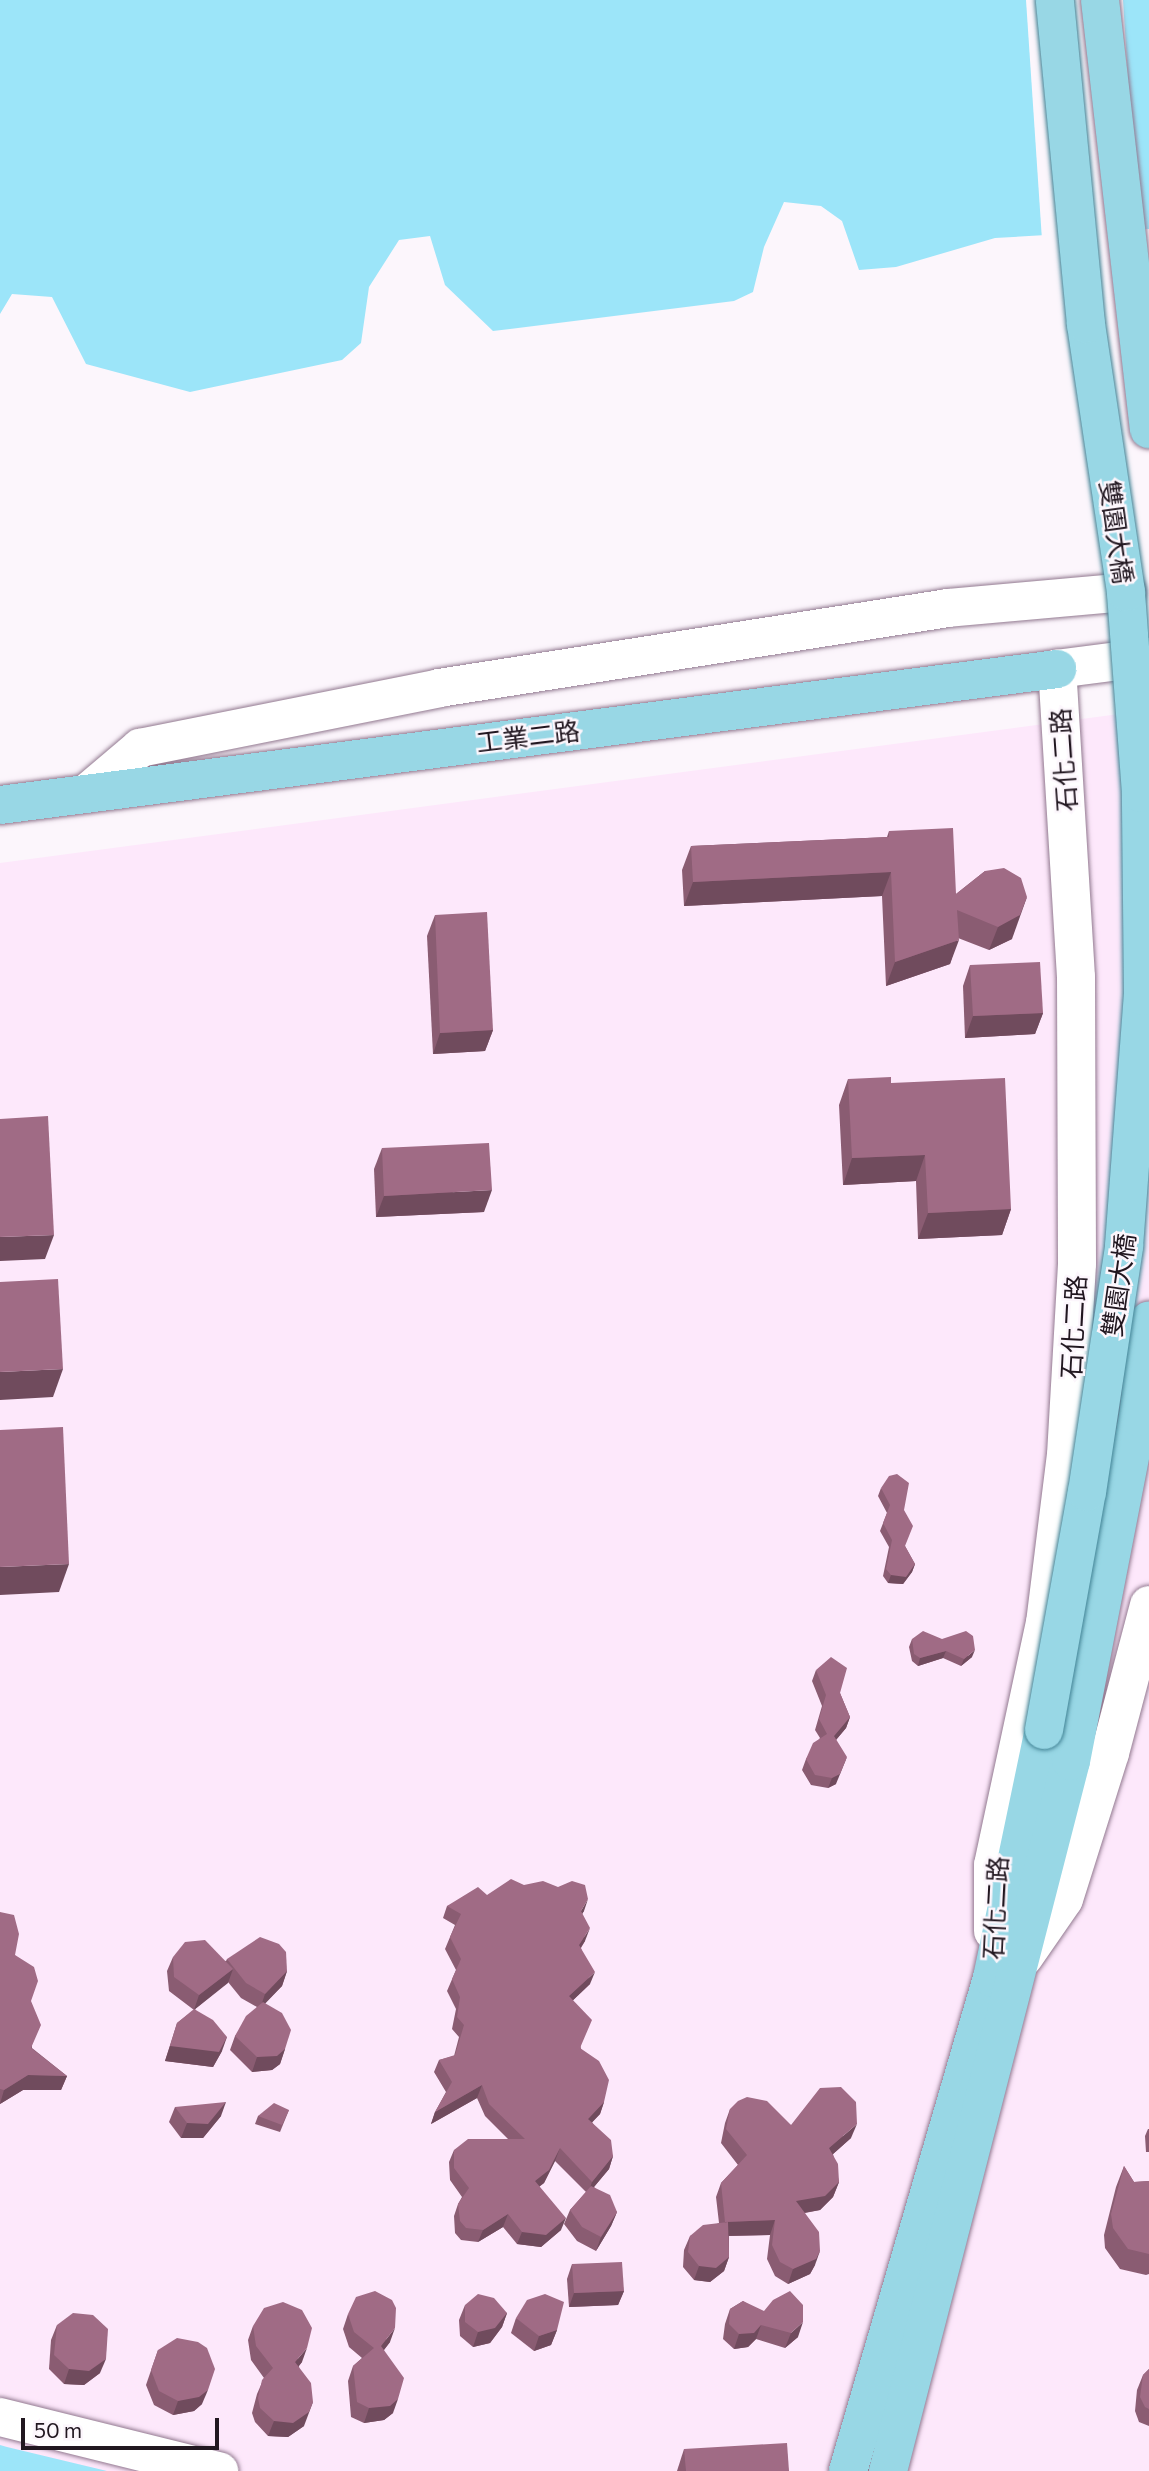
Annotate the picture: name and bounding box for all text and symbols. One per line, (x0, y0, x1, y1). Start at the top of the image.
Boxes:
street label: 雙園大橋 (1094, 478, 1140, 586)
street label: 石化二路 (1044, 707, 1082, 813)
street label: 工業二路 (474, 714, 582, 758)
street label: 雙園大橋 (1095, 1231, 1141, 1339)
street label: 石化二路 (1055, 1274, 1091, 1380)
street label: 石化二路 (977, 1855, 1013, 1961)
scale bar (24, 2404, 222, 2448)
text: 50 m (34, 2417, 82, 2442)

